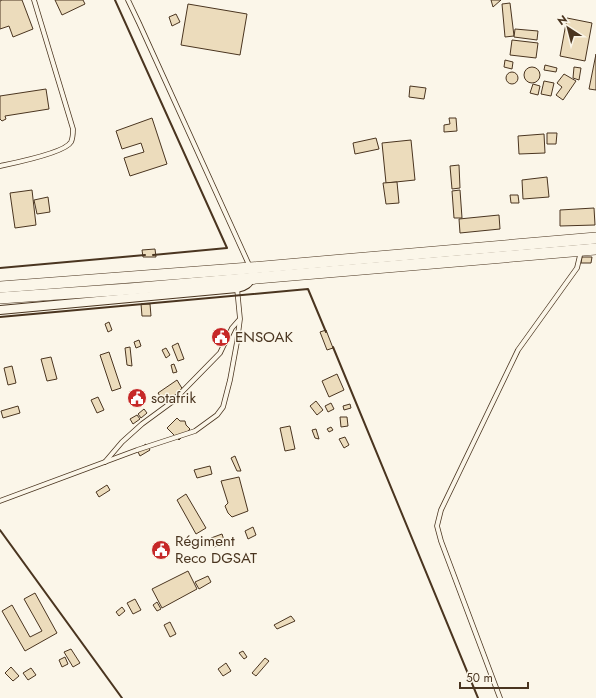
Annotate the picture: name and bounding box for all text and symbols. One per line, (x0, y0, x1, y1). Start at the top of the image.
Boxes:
north arrow (548, 8, 588, 48)
text: N (554, 11, 570, 29)
public building icon: ENSOAK (210, 326, 232, 348)
place label: ENSOAK (235, 326, 293, 348)
public building icon: sotafrik (126, 387, 148, 409)
place label: sotafrik (151, 387, 196, 409)
place label: Régiment Reco DGSAT (175, 530, 257, 569)
public building icon: Régiment Reco DGSAT (150, 539, 172, 561)
scale bar (460, 664, 528, 690)
text: 50 m (466, 669, 493, 687)

